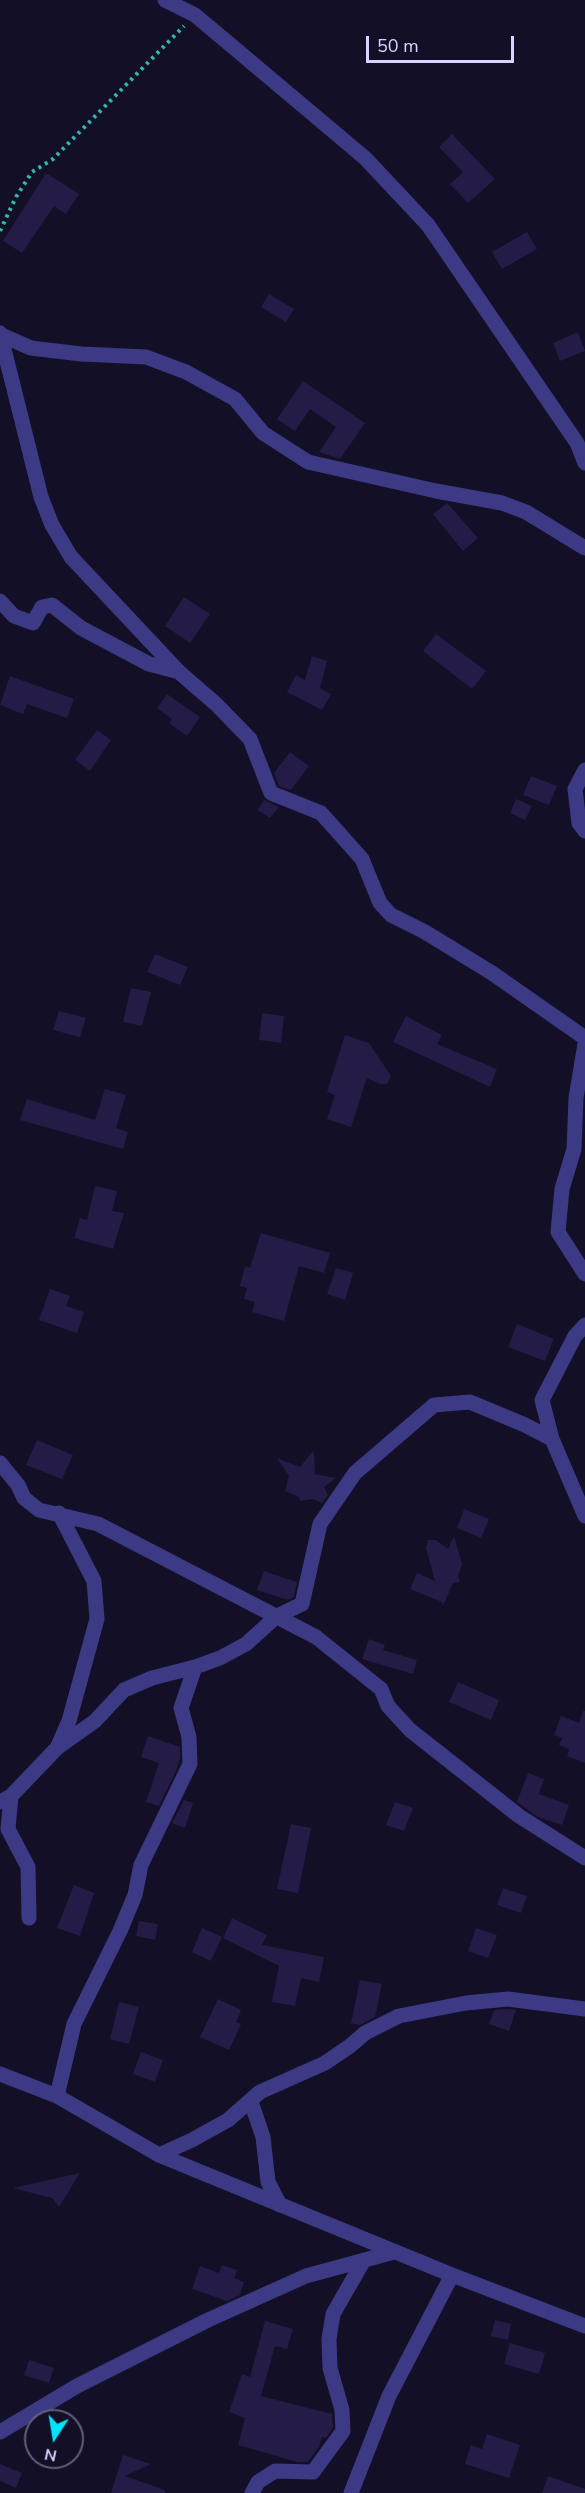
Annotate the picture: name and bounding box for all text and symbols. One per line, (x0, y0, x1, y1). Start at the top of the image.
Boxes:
scale bar (369, 24, 518, 62)
text: 50 m (377, 34, 419, 58)
north arrow (24, 2409, 84, 2469)
text: N (43, 2443, 59, 2467)

